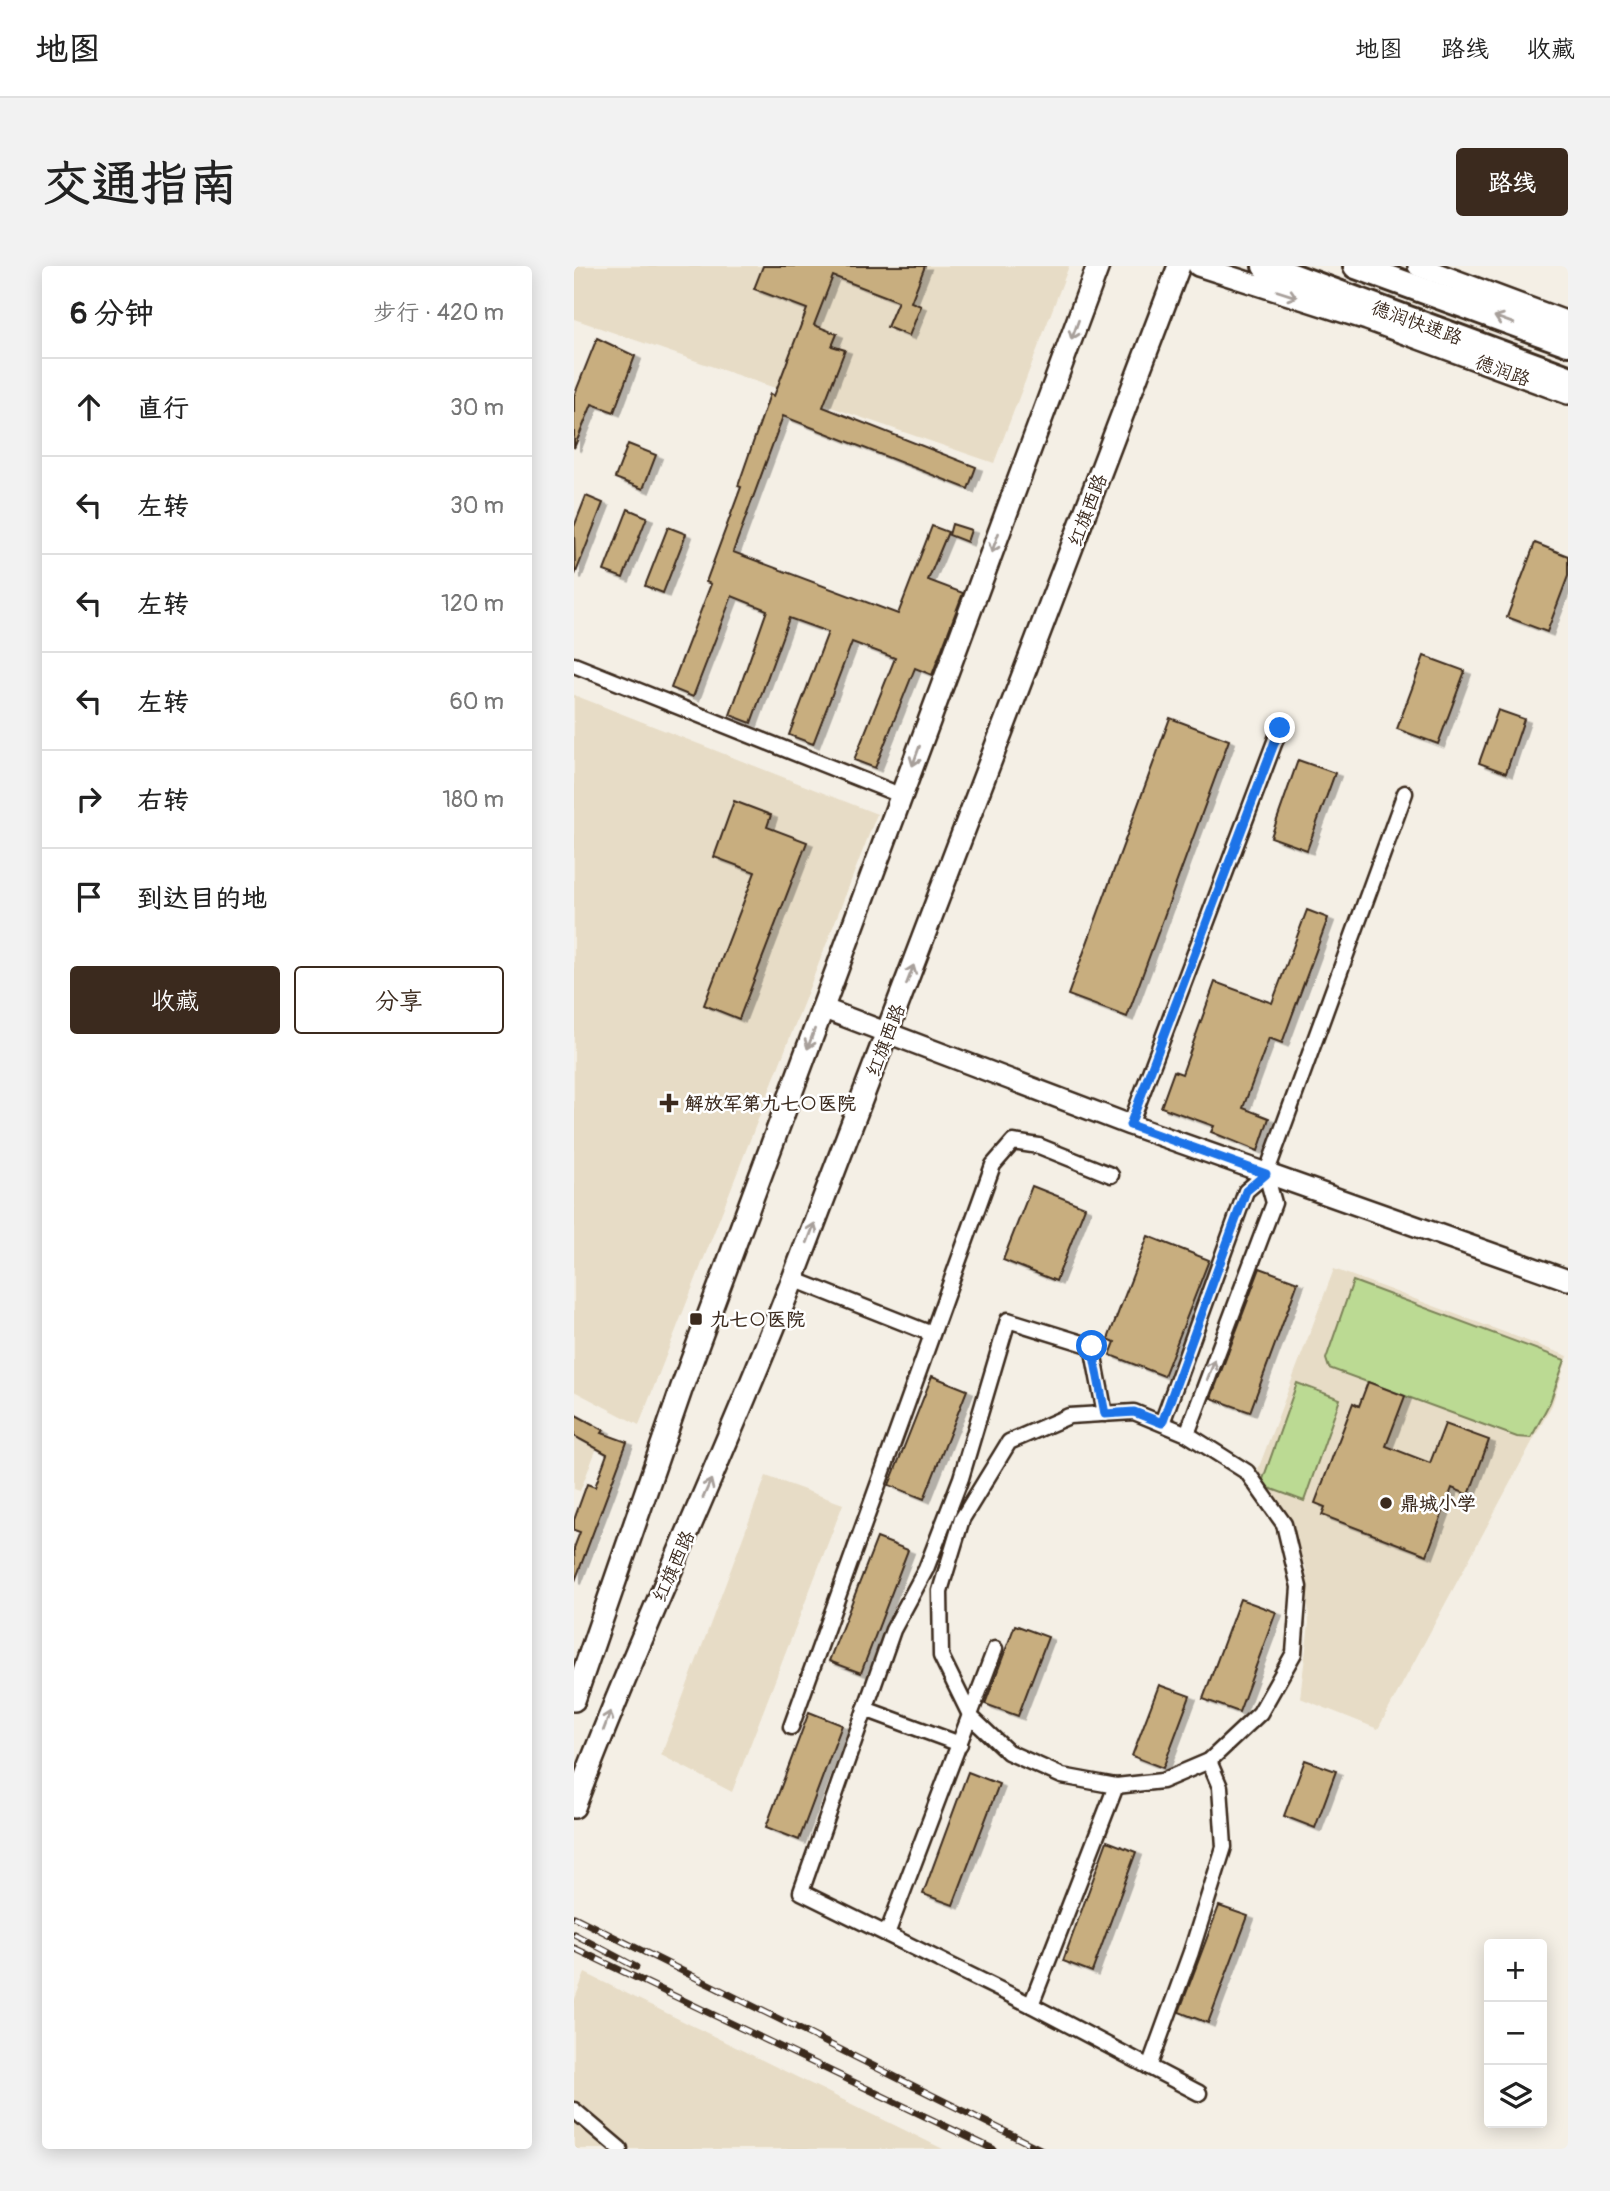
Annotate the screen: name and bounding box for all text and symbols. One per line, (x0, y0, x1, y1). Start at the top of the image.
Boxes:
text: 地图 (35, 29, 101, 70)
text: 地图 (1355, 35, 1403, 64)
text: 路线 (1441, 35, 1489, 64)
text: 收藏 (1527, 35, 1575, 64)
button: 路线 (1456, 148, 1568, 216)
text: 交通指南 (42, 154, 238, 215)
one-way arrow (1275, 289, 1297, 302)
text: 6 分钟 (70, 295, 154, 332)
street label: 德润快速路 (1368, 295, 1465, 350)
text: 步行 · 420 m (373, 298, 504, 327)
one-way arrow (1493, 313, 1515, 325)
one-way arrow (1067, 318, 1080, 340)
street label: 德润路 (1472, 350, 1534, 392)
icon: ahead (70, 388, 108, 426)
text: 直行 (137, 393, 189, 425)
text: 30 m (450, 393, 504, 422)
street label: 红旗西路 (1063, 471, 1113, 550)
icon: left (70, 486, 108, 524)
text: 左转 (137, 491, 189, 523)
text: 30 m (450, 491, 504, 520)
one-way arrow (988, 532, 1000, 554)
icon: left (70, 584, 108, 622)
text: 左转 (137, 589, 189, 621)
text: 120 m (441, 589, 504, 618)
icon: left (70, 682, 108, 720)
text: 左转 (137, 687, 189, 719)
text: 60 m (449, 687, 504, 716)
route end (1264, 712, 1295, 743)
one-way arrow (909, 745, 921, 767)
icon: right (70, 780, 108, 818)
text: 右转 (137, 785, 189, 817)
text: 180 m (442, 785, 504, 814)
icon: arrive (70, 878, 108, 916)
text: 到达目的地 (137, 883, 267, 915)
one-way arrow (905, 965, 917, 987)
button: 收藏 (70, 966, 280, 1034)
button: 分享 (294, 966, 504, 1034)
street label: 红旗西路 (861, 1001, 911, 1080)
one-way arrow (804, 1027, 816, 1049)
place label: 解放军第九七〇医院 (685, 1092, 856, 1116)
marker: 解放军第九七〇医院 (659, 1093, 679, 1113)
one-way arrow (806, 1223, 819, 1245)
place label: 九七〇医院 (710, 1308, 805, 1332)
marker: 九七〇医院 (688, 1311, 704, 1327)
route start (1076, 1330, 1107, 1361)
one-way arrow (1206, 1360, 1218, 1382)
one-way arrow (701, 1479, 714, 1501)
place label: 鼎城小学 (1400, 1492, 1476, 1516)
marker: 鼎城小学 (1378, 1495, 1394, 1511)
street label: 红旗西路 (647, 1527, 700, 1606)
one-way arrow (601, 1710, 614, 1732)
map controls (1484, 1939, 1547, 2128)
button: + (1484, 1939, 1547, 2002)
button: − (1484, 2002, 1547, 2065)
button: layers (1484, 2065, 1547, 2128)

